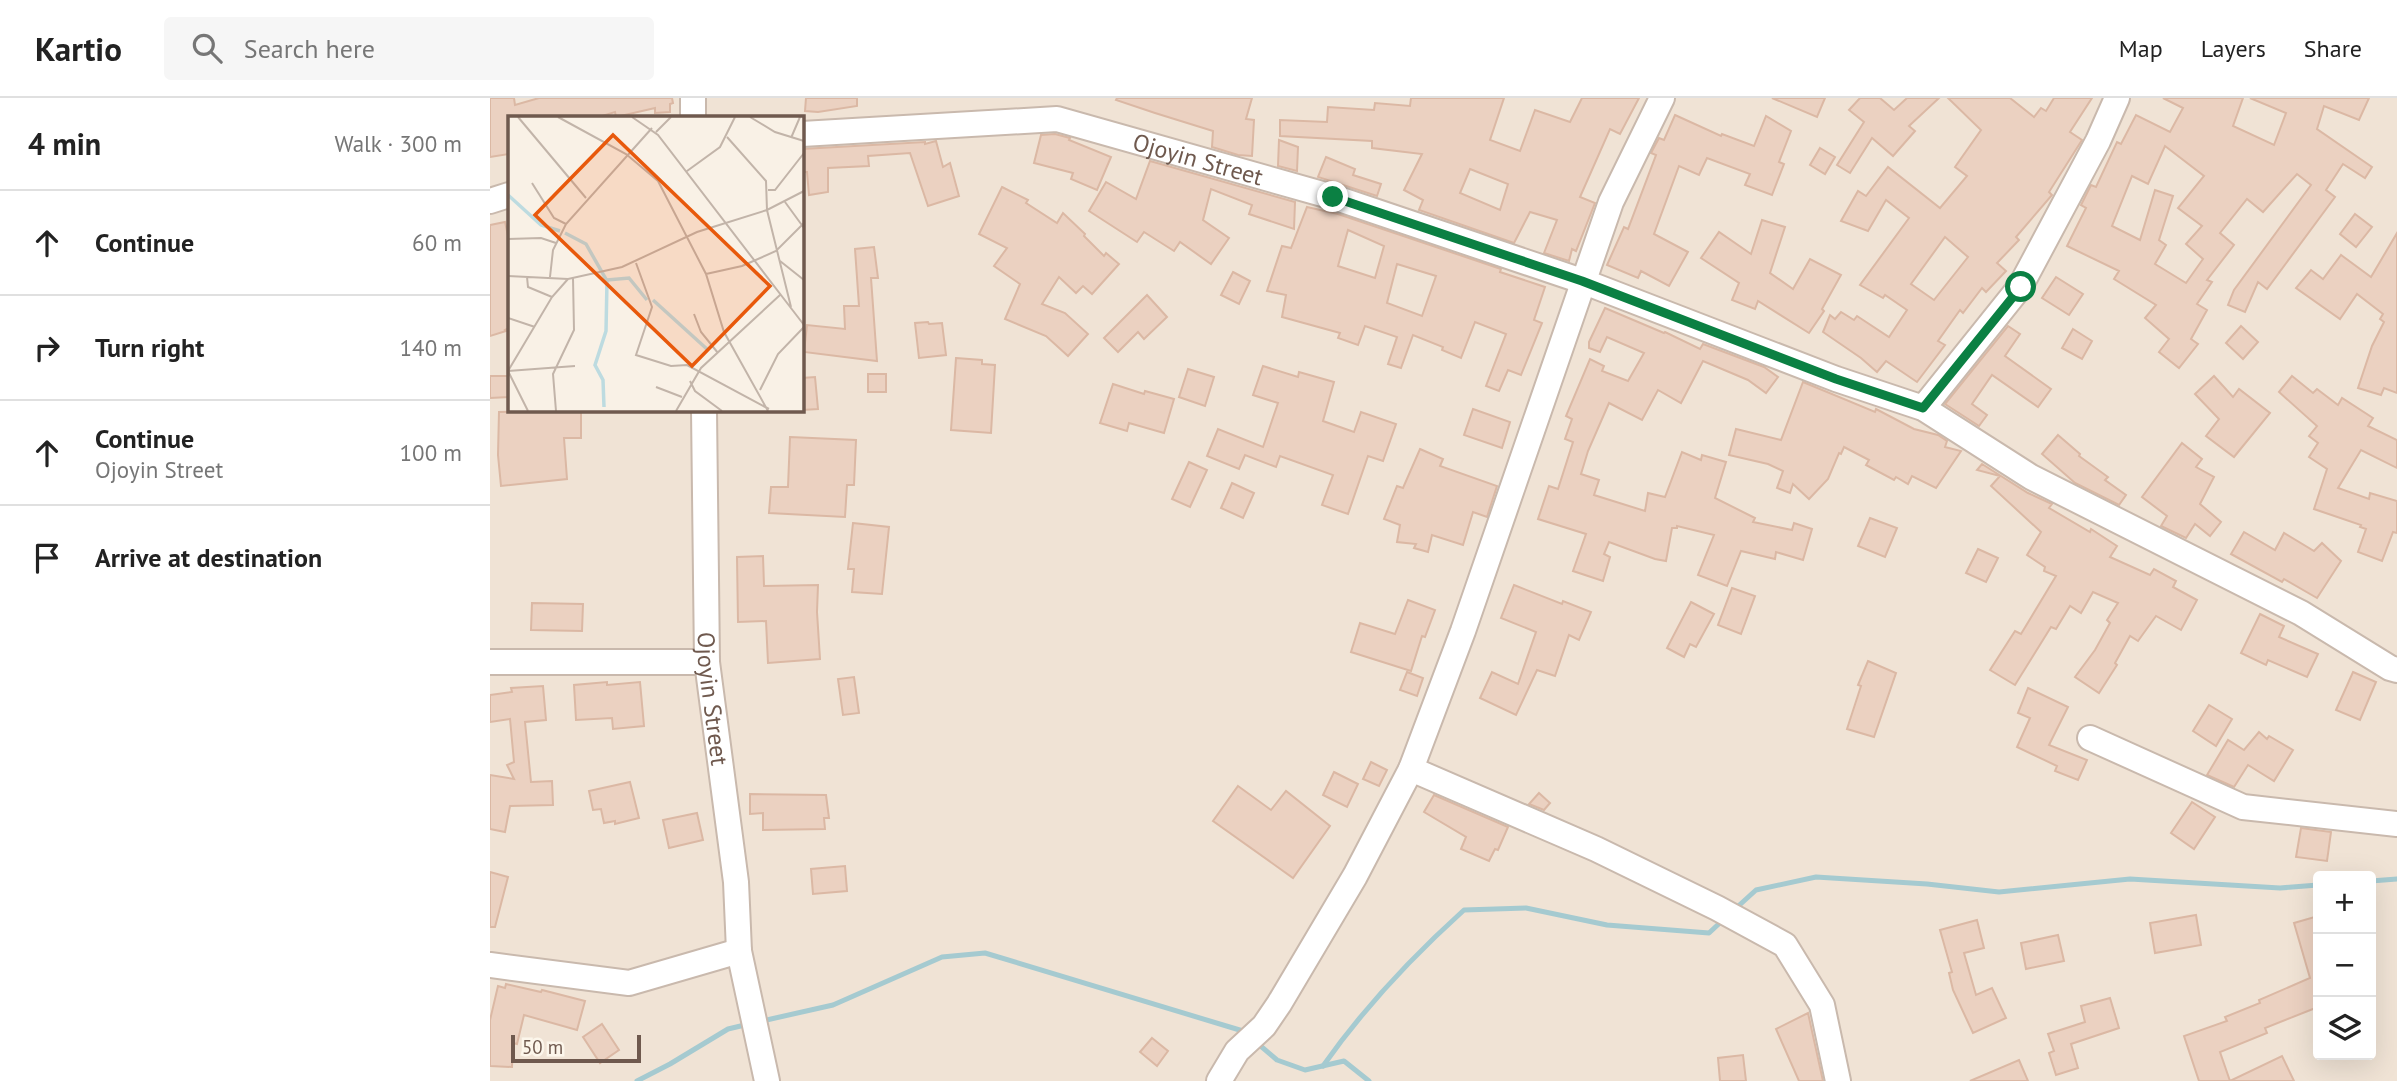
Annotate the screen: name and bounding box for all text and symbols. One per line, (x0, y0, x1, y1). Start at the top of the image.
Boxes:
search box (164, 17, 654, 80)
text: Kartio (35, 27, 122, 70)
icon: search (188, 29, 226, 67)
text: Search here (244, 32, 375, 65)
text: Map (2119, 33, 2163, 64)
text: Layers (2201, 33, 2266, 64)
text: Share (2304, 33, 2362, 64)
inset map (508, 116, 803, 411)
text: 4 min (28, 124, 101, 163)
street label: Ojoyin Street (1129, 126, 1267, 192)
text: Walk · 300 m (335, 129, 462, 158)
route end (1317, 181, 1348, 212)
icon: ahead (28, 224, 66, 262)
text: Continue (95, 226, 194, 259)
text: 60 m (412, 228, 462, 257)
route start (2005, 271, 2036, 302)
icon: right (28, 329, 66, 367)
text: Turn right (95, 331, 204, 364)
text: 140 m (400, 333, 462, 362)
text: Continue (95, 422, 194, 455)
icon: ahead (28, 434, 66, 472)
text: 100 m (400, 438, 462, 467)
text: Ojoyin Street (95, 455, 223, 484)
icon: arrive (28, 539, 66, 577)
text: Arrive at destination (95, 541, 322, 574)
street label: Ojoyin Street (691, 632, 736, 767)
map controls (2313, 871, 2376, 1060)
button: + (2313, 871, 2376, 934)
button: − (2313, 934, 2376, 997)
button: layers (2313, 997, 2376, 1060)
scale bar (511, 1032, 640, 1064)
text: 50 m (522, 1035, 563, 1059)

